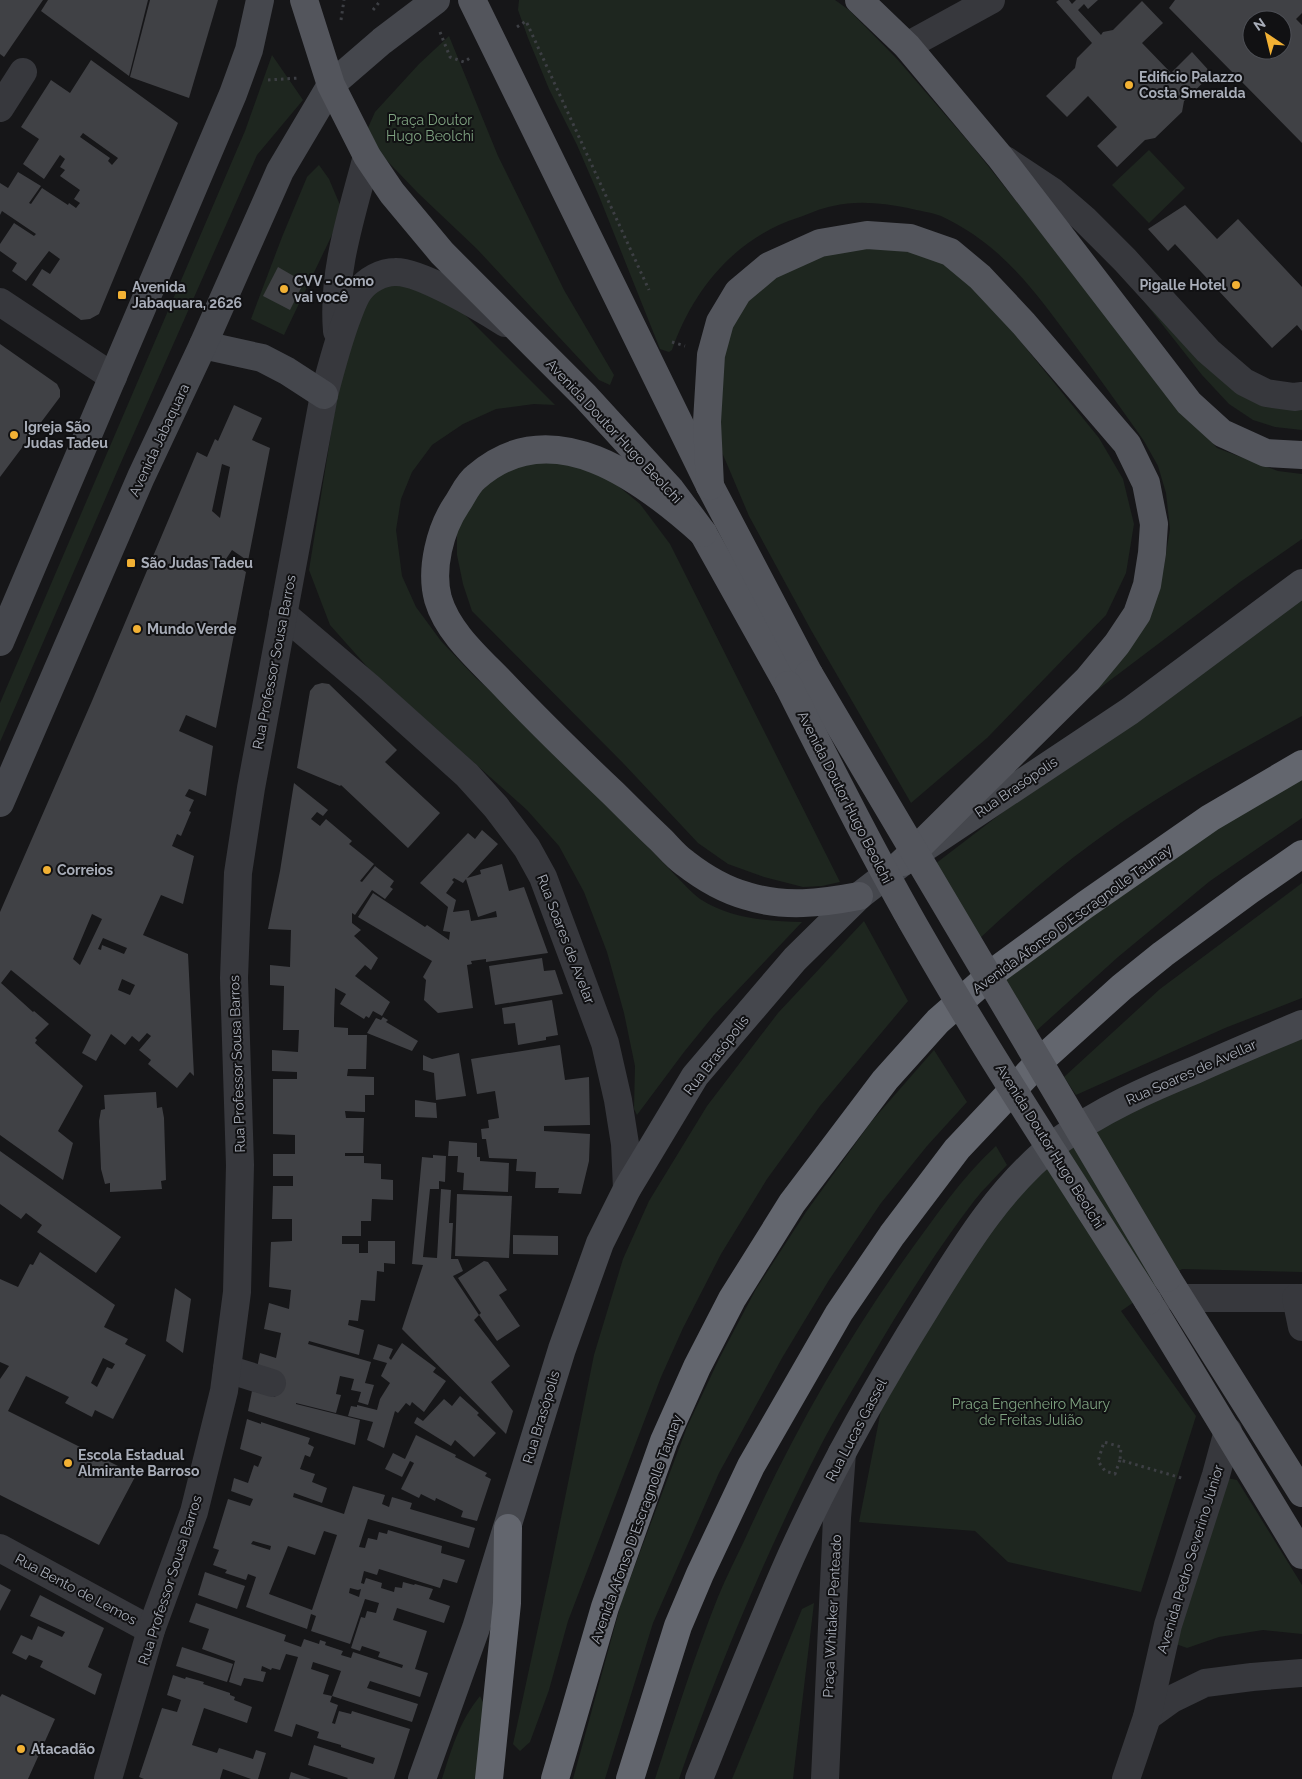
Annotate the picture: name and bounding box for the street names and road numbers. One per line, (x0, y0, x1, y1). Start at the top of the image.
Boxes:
street label: Avenida Doutor Hugo Beolchi (543, 356, 685, 506)
street label: Avenida Jabaquara (126, 381, 192, 499)
street label: Rua Professor Sousa Barros (249, 573, 299, 751)
street label: Avenida Doutor Hugo Beolchi (795, 708, 895, 886)
street label: Rua Brasópolis (972, 753, 1060, 820)
street label: Avenida Afonso D'Escragnolle Taunay (969, 841, 1175, 997)
street label: Rua Soares de Avelar (534, 872, 598, 1006)
street label: Rua Professor Sousa Barros (226, 975, 248, 1153)
street label: Rua Brasópolis (680, 1012, 752, 1098)
street label: Rua Soares de Avellar (1123, 1036, 1259, 1108)
street label: Avenida Doutor Hugo Beolchi (993, 1061, 1107, 1231)
street label: Rua Brasópolis (519, 1369, 563, 1465)
street label: Rua Lucas Gassel (822, 1376, 890, 1484)
street label: Avenida Afonso D'Escragnolle Taunay (587, 1412, 685, 1646)
street label: Avenida Pedro Severino Júnior (1154, 1463, 1226, 1655)
street label: Rua Professor Sousa Barros (135, 1493, 205, 1667)
street label: Praça Whitaker Penteado (820, 1534, 844, 1698)
street label: Rua Bento de Lemos (12, 1550, 140, 1628)

